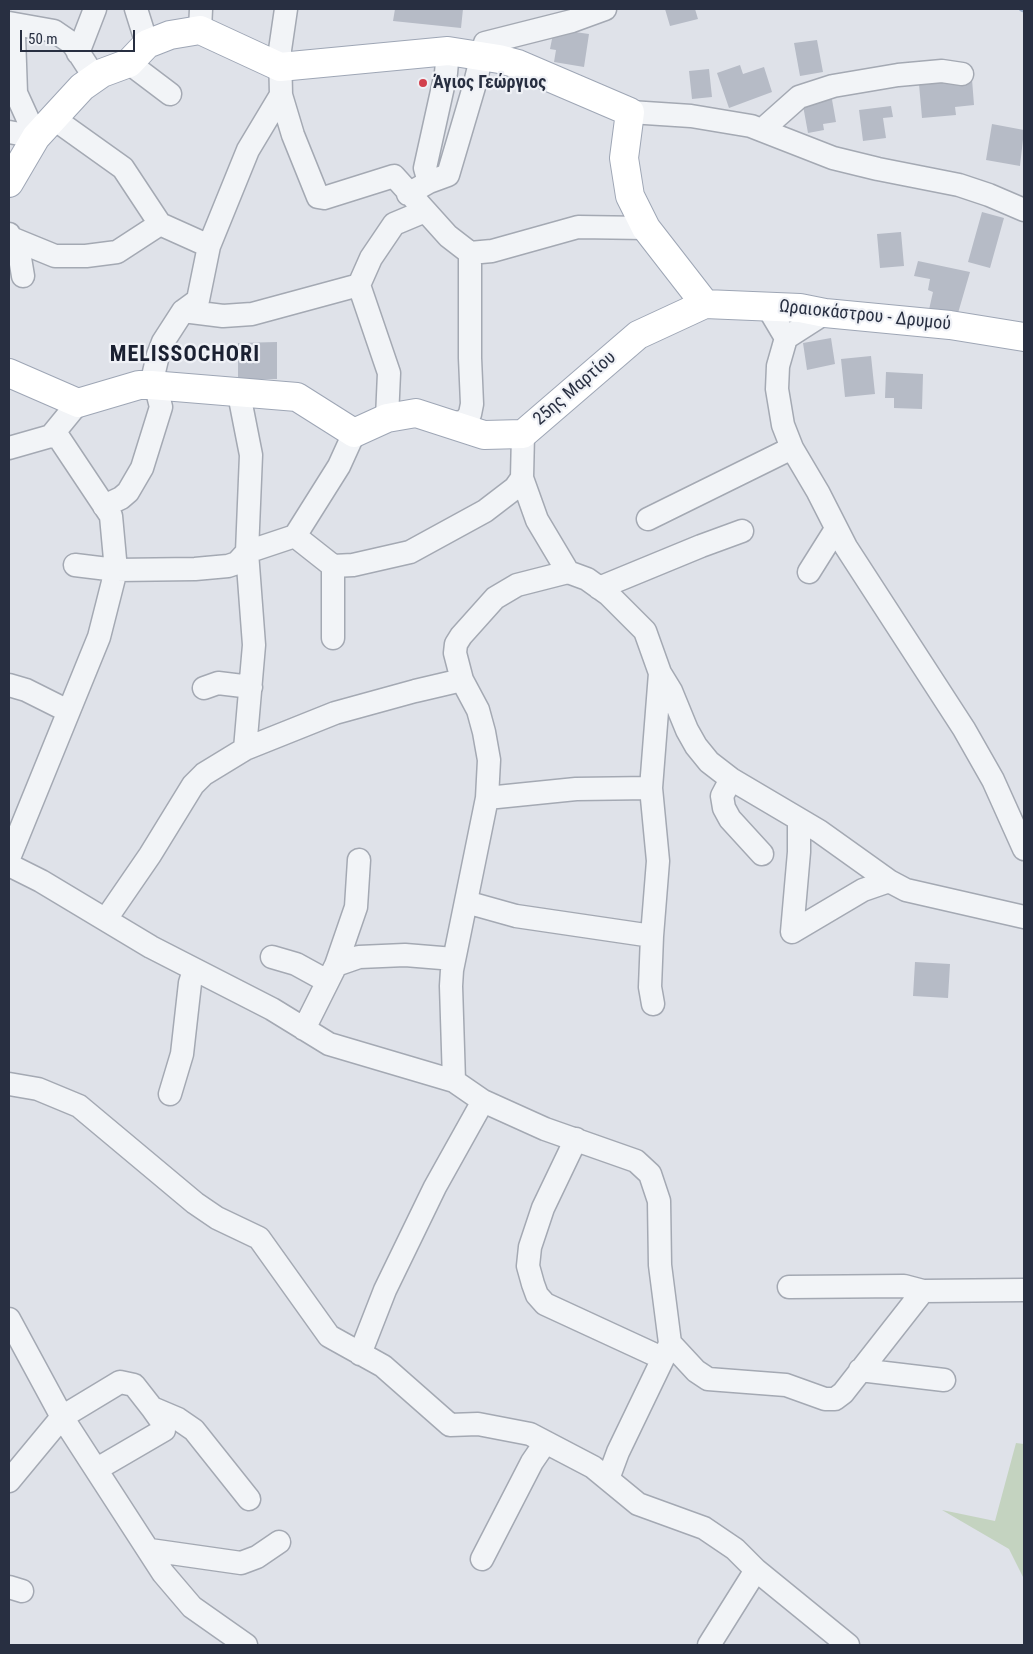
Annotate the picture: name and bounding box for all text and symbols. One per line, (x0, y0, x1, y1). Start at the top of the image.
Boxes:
scale bar (22, 20, 138, 52)
text: 50 m (28, 30, 58, 48)
place label: Άγιος Γεώργιος (433, 72, 546, 94)
marker: Άγιος Γεώργιος (417, 77, 429, 89)
street label: Ωραιοκάστρου - Δρυμού (778, 296, 952, 336)
district label: MELISSOCHORI (108, 342, 262, 368)
street label: 25ης Μαρτίου (529, 347, 621, 431)

